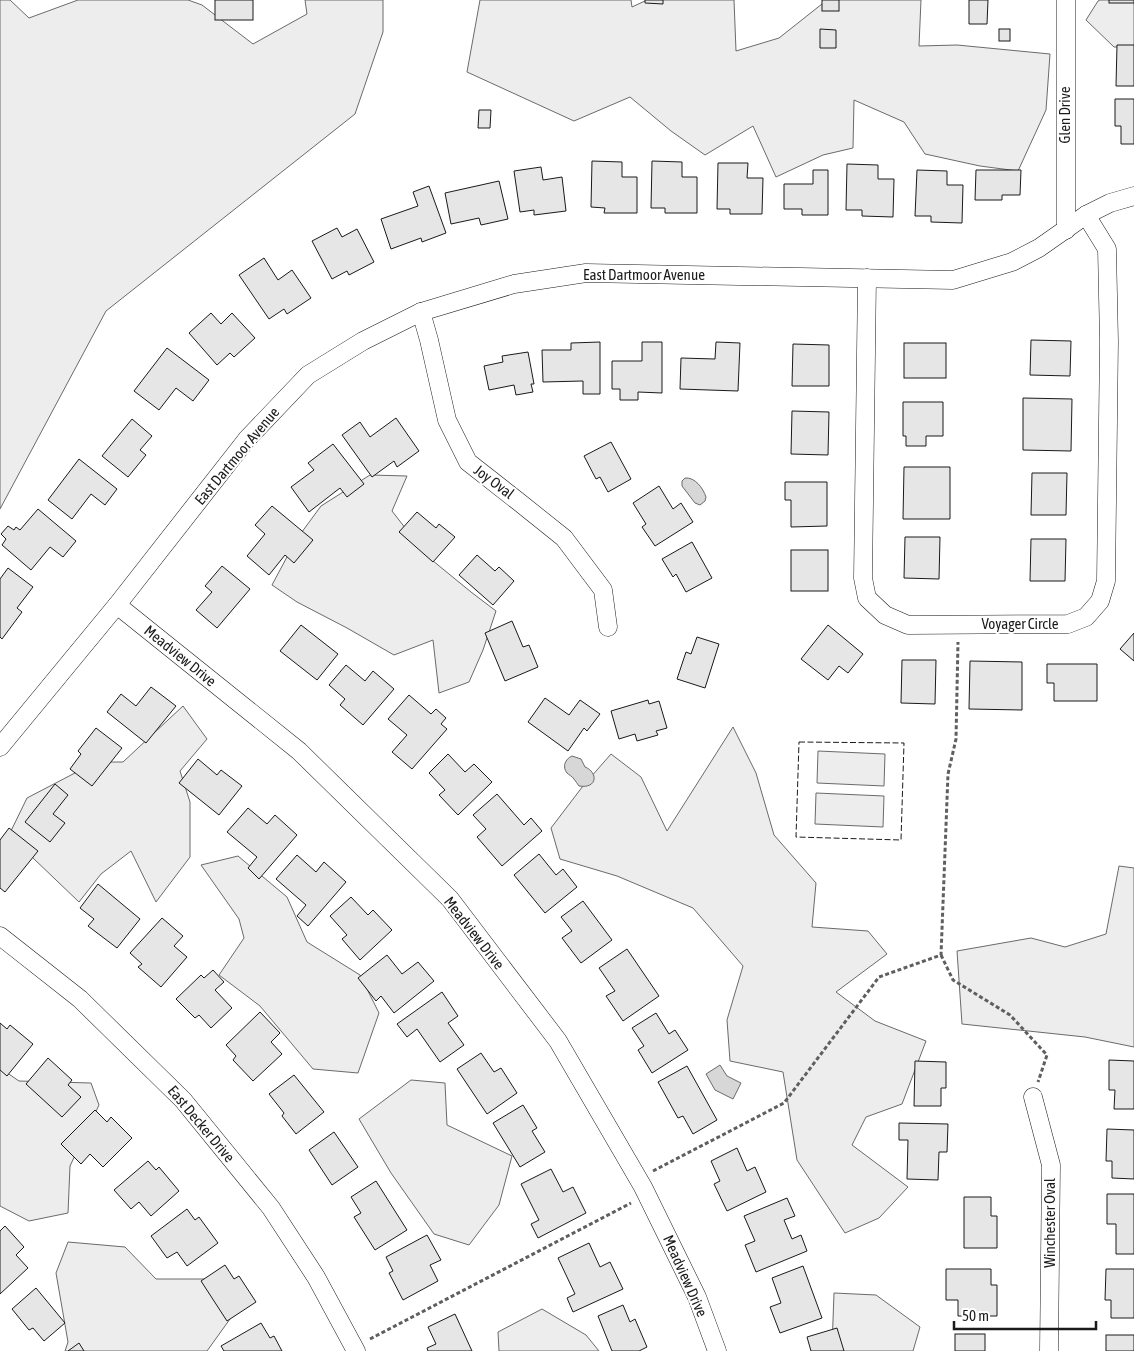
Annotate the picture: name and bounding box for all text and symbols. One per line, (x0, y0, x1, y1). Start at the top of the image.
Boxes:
street label: Glen Drive (1056, 86, 1073, 144)
street label: East Dartmoor Avenue (583, 266, 705, 283)
street label: East Dartmoor Avenue (191, 403, 282, 508)
street label: Joy Oval (471, 461, 518, 502)
street label: Voyager Circle (981, 615, 1059, 632)
street label: Meadview Drive (141, 622, 220, 690)
street label: Meadview Drive (441, 893, 508, 972)
street label: East Decker Drive (165, 1082, 238, 1165)
street label: Winchester Oval (1041, 1178, 1058, 1268)
street label: Meadview Drive (660, 1232, 711, 1319)
scale bar (954, 1298, 1096, 1330)
text: 50 m (962, 1307, 989, 1324)

